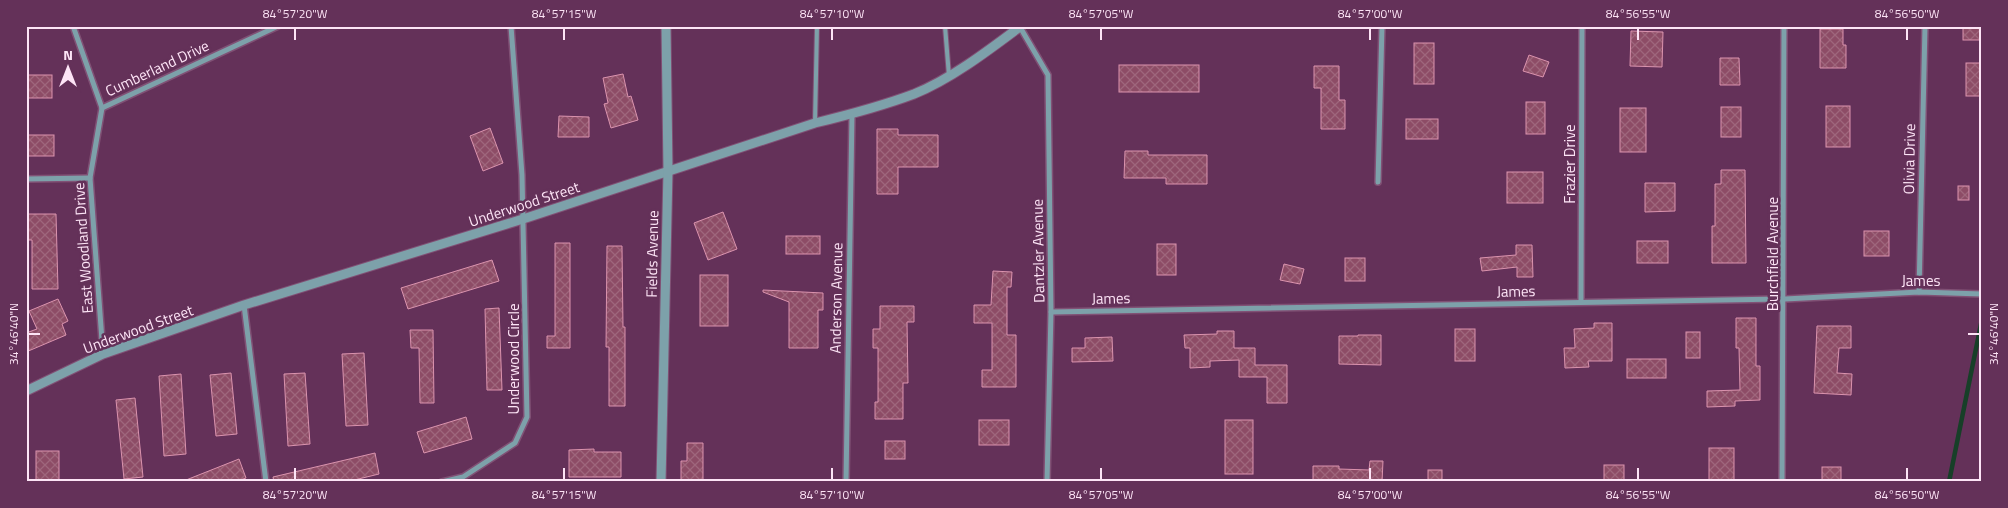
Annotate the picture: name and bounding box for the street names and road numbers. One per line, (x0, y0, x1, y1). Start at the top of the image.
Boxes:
street label: Cumberland Drive (101, 34, 213, 102)
street label: Olivia Drive (1897, 123, 1921, 195)
street label: Frazier Drive (1558, 124, 1581, 204)
street label: Underwood Street (466, 175, 583, 233)
street label: East Woodland Drive (67, 182, 99, 314)
street label: Burchfield Avenue (1761, 197, 1784, 311)
street label: Dantzler Avenue (1026, 199, 1050, 303)
street label: Fields Avenue (640, 210, 664, 298)
street label: Anderson Avenue (824, 242, 848, 354)
street label: James (1902, 269, 1940, 292)
street label: James (1496, 279, 1536, 303)
street label: James (1091, 286, 1131, 310)
street label: Underwood Street (80, 298, 197, 360)
street label: Underwood Circle (502, 304, 525, 414)

